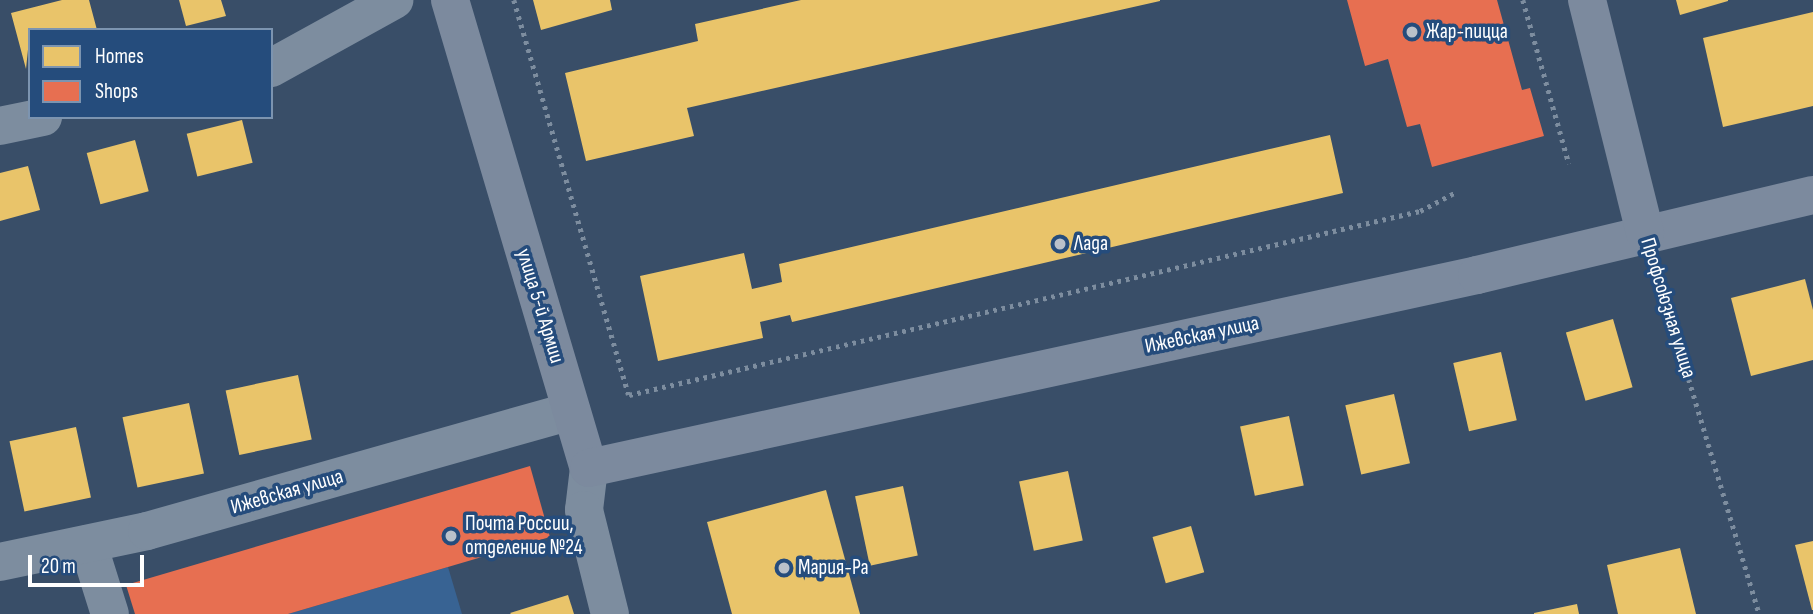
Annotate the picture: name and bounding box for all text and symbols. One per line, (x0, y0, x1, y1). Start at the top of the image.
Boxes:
place label: Жар-пицца (1426, 19, 1508, 45)
marker: Жар-пицца (1404, 24, 1420, 40)
legend (28, 28, 273, 119)
text: Homes (95, 44, 144, 69)
text: Shops (95, 79, 138, 104)
place label: Лада (1074, 231, 1108, 257)
street label: Профсоюзная улица (1635, 235, 1701, 381)
marker: Лада (1052, 236, 1068, 252)
street label: улица 5-й Армии (511, 246, 569, 366)
street label: Ижевская улица (1143, 311, 1261, 359)
street label: Ижевская улица (228, 464, 346, 520)
place label: Почта России, отделение №24 (465, 511, 583, 561)
marker: Почта России, отделение №24 (443, 528, 459, 544)
scale bar (32, 540, 147, 584)
text: 20 m (41, 554, 76, 579)
place label: Мария-Ра (798, 555, 869, 581)
marker: Мария-Ра (776, 560, 792, 576)

